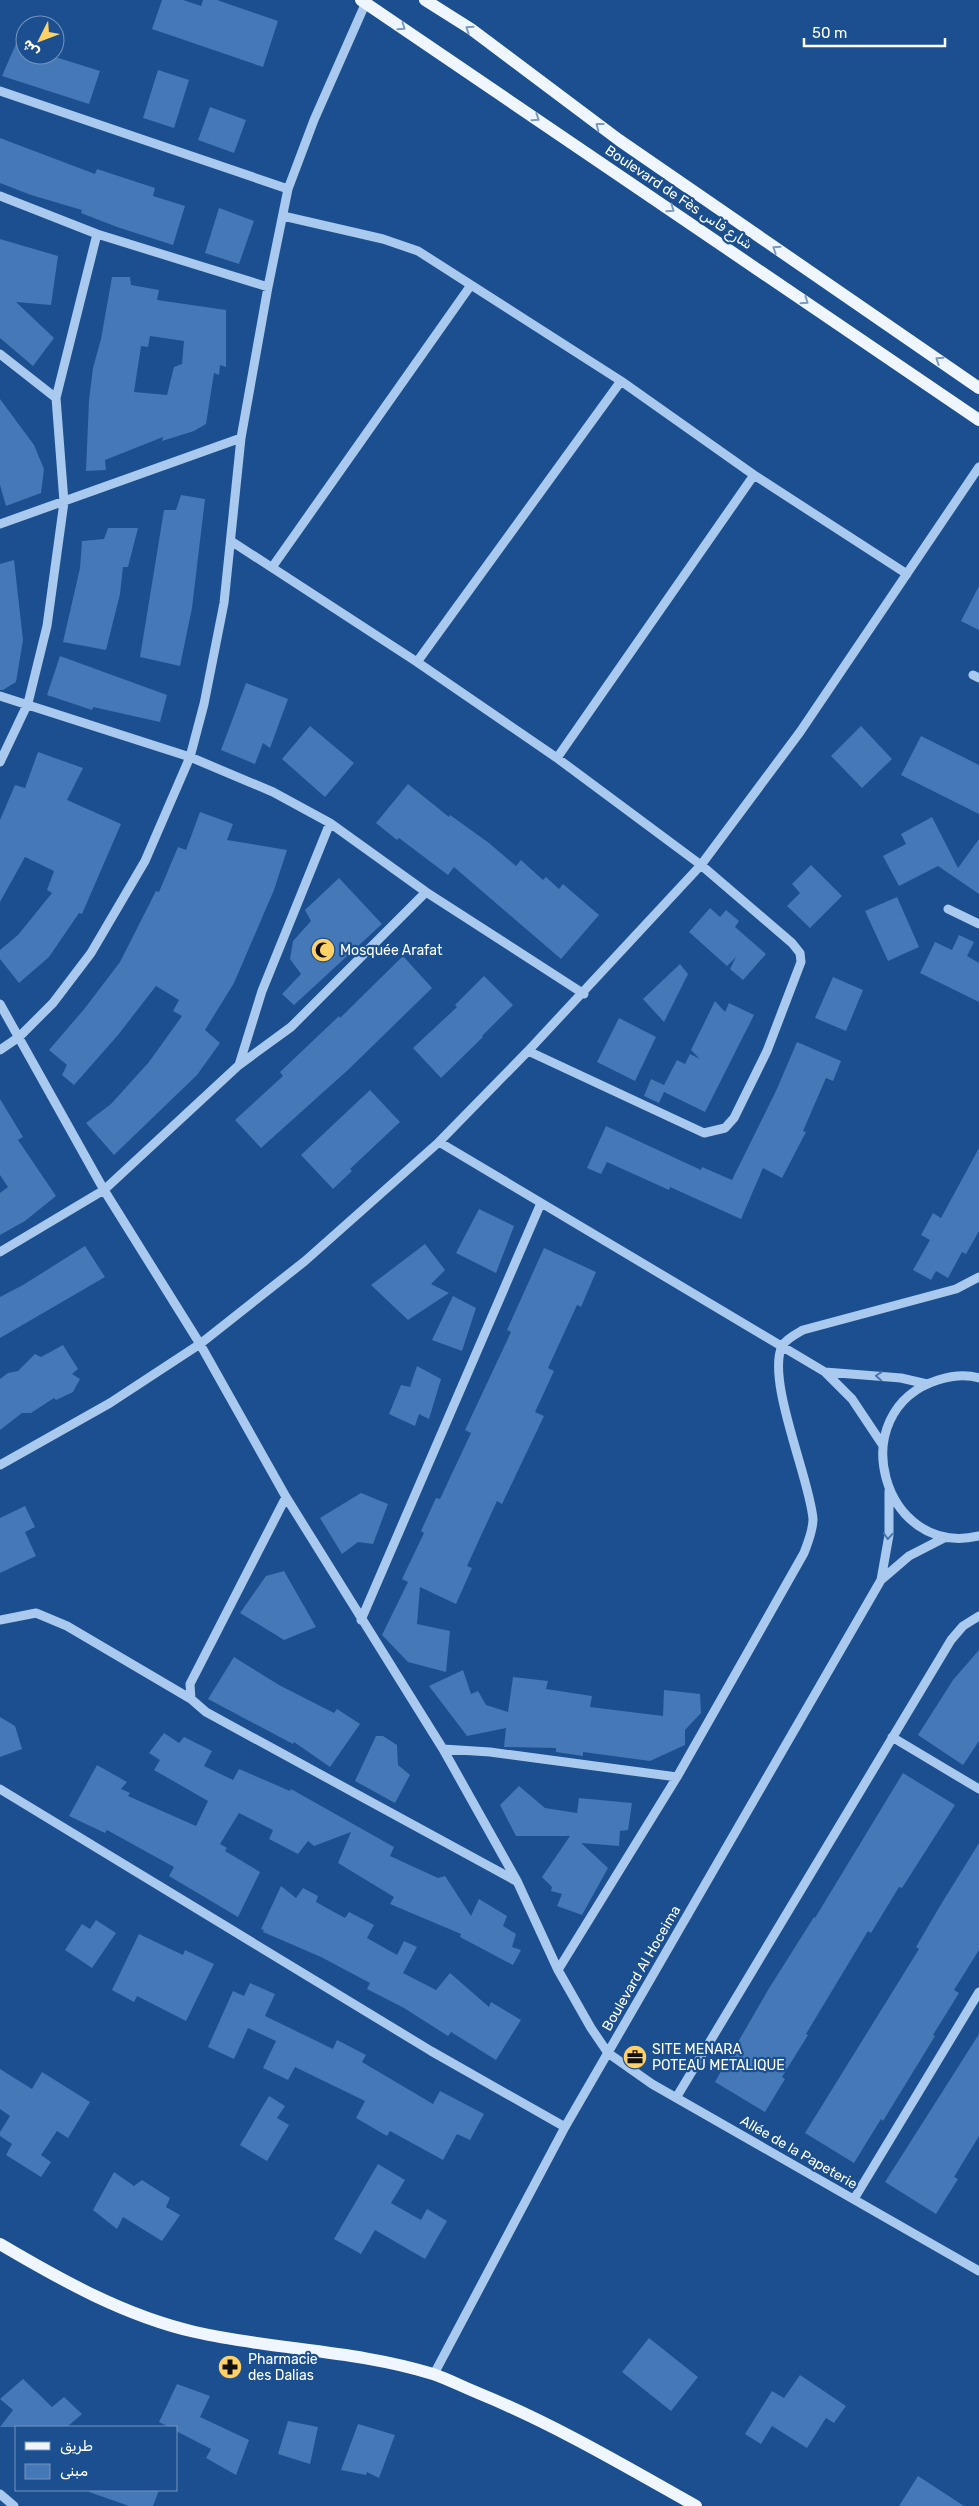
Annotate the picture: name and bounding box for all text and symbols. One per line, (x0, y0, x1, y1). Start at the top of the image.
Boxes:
north arrow (15, 15, 65, 65)
scale bar (804, 15, 945, 47)
one-way arrow (396, 21, 406, 30)
text: 50 m (812, 24, 847, 42)
one-way arrow (465, 26, 475, 35)
text: ش (18, 36, 43, 61)
one-way arrow (530, 112, 540, 121)
one-way arrow (596, 123, 605, 131)
street label: Boulevard de Fès شارع فاس (601, 142, 756, 255)
one-way arrow (665, 203, 675, 212)
one-way arrow (772, 246, 781, 255)
one-way arrow (799, 295, 809, 304)
one-way arrow (935, 357, 945, 366)
mosque icon: Mosquée Arafat (310, 937, 336, 963)
place label: Mosquée Arafat (340, 942, 443, 959)
one-way arrow (874, 1371, 882, 1382)
one-way arrow (883, 1532, 894, 1540)
street label: Boulevard Al Hoceima (599, 1903, 684, 2034)
place label: SITE MENARA POTEAU METALIQUE (652, 2041, 785, 2074)
office icon: SITE MENARA POTEAU METALIQUE (622, 2044, 648, 2070)
street label: Allée de la Papeterie (737, 2112, 860, 2193)
place label: Pharmacie des Dalias (248, 2351, 318, 2384)
pharmacy icon: Pharmacie des Dalias (217, 2354, 243, 2380)
legend (15, 2426, 178, 2491)
text: طريق (60, 2437, 93, 2455)
text: مبنى (60, 2462, 88, 2480)

